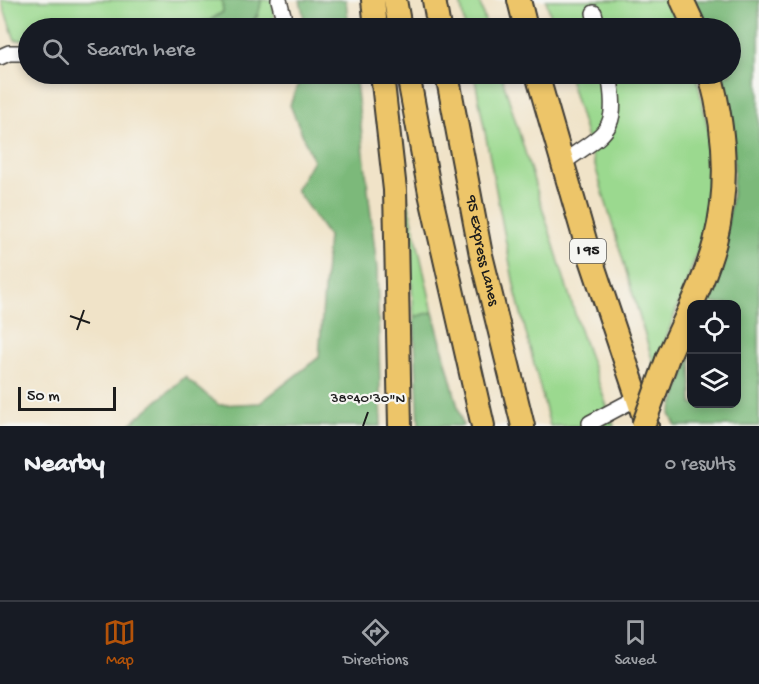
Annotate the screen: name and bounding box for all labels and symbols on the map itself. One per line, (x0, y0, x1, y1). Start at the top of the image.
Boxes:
street label: 95 Express Lanes (460, 193, 503, 309)
road number: I 95 (570, 239, 606, 263)
scale bar (18, 384, 116, 412)
text: 38°40'30"N (330, 390, 405, 408)

